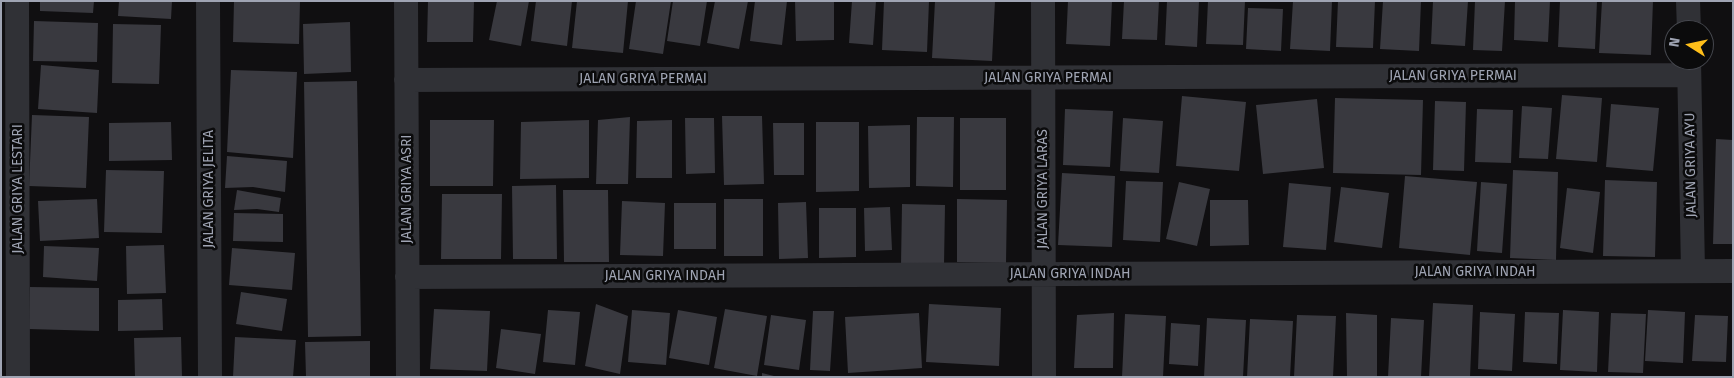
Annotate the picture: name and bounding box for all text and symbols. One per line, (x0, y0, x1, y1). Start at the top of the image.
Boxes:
north arrow (1664, 20, 1714, 70)
text: N (1666, 36, 1684, 49)
street label: JALAN GRIYA PERMAI (1389, 68, 1517, 84)
street label: JALAN GRIYA PERMAI (984, 70, 1112, 86)
street label: JALAN GRIYA PERMAI (579, 71, 707, 87)
street label: JALAN GRIYA AYU (1682, 112, 1700, 218)
street label: JALAN GRIYA LESTARI (10, 124, 26, 254)
street label: JALAN GRIYA LARAS (1035, 129, 1051, 249)
street label: JALAN GRIYA JELITA (201, 130, 217, 248)
street label: JALAN GRIYA ASRI (399, 135, 415, 243)
street label: JALAN GRIYA INDAH (1415, 264, 1535, 280)
street label: JALAN GRIYA INDAH (1010, 266, 1130, 282)
street label: JALAN GRIYA INDAH (605, 268, 725, 284)

